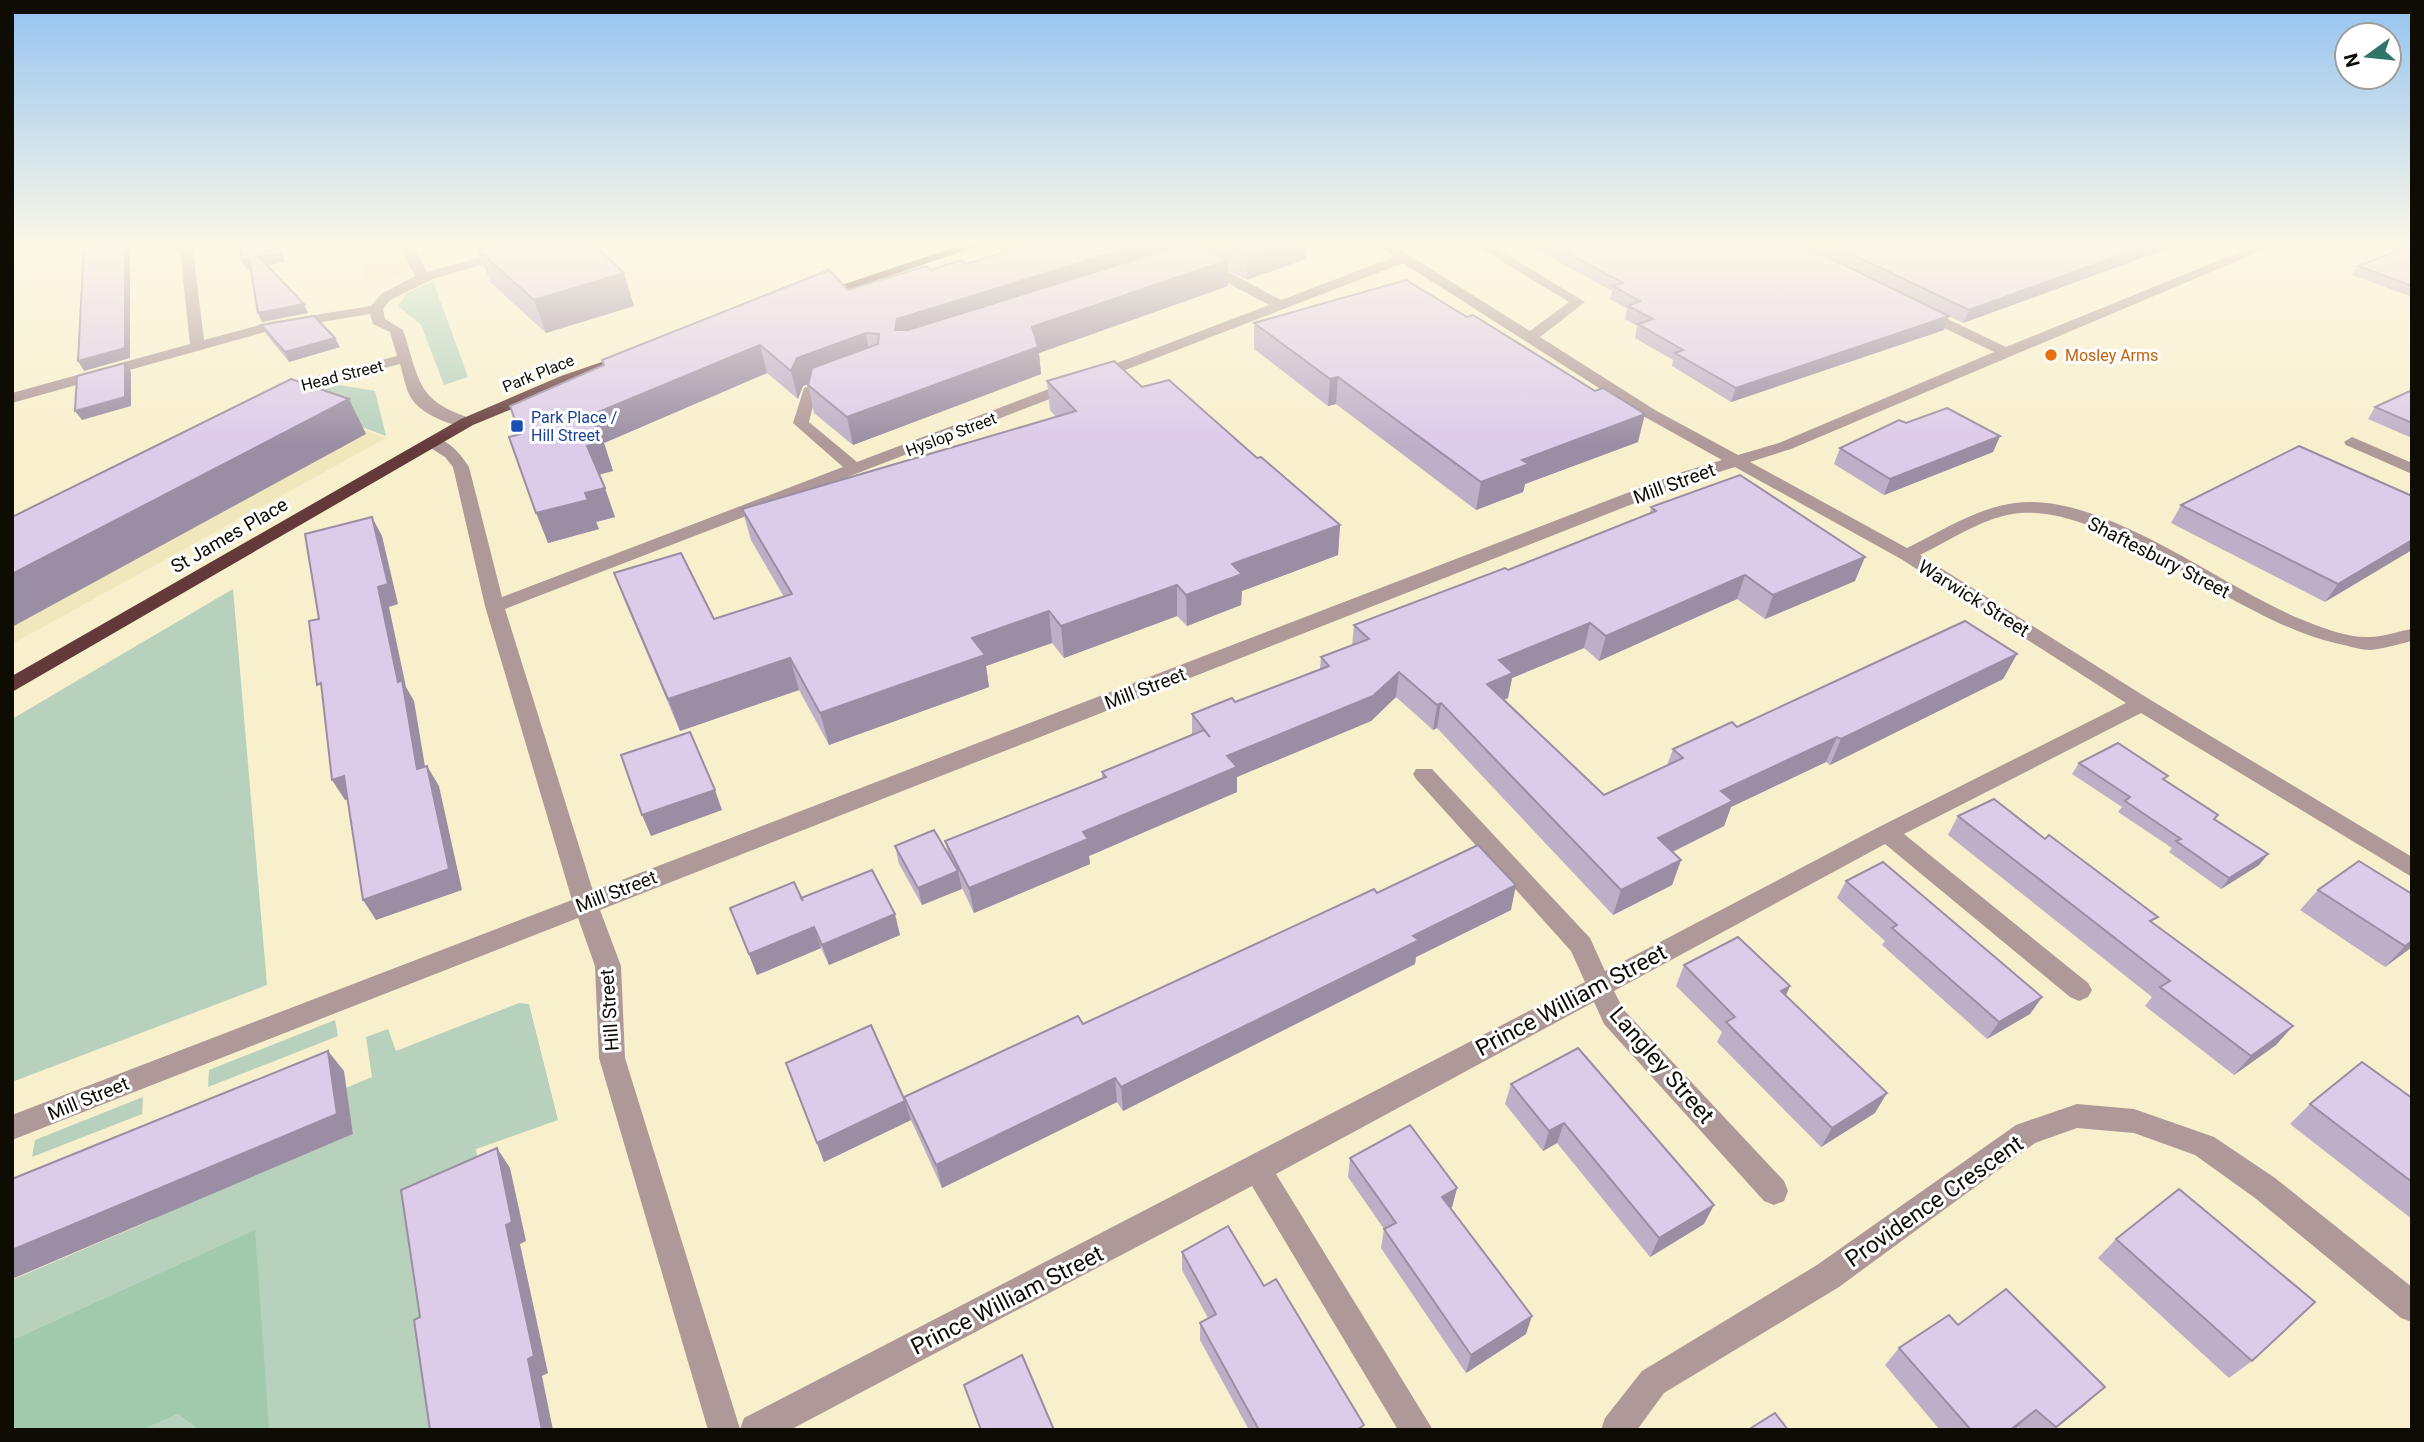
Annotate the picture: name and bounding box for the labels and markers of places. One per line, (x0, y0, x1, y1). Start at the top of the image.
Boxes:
place label: Mosley Arms (2065, 346, 2158, 365)
marker: Mosley Arms (2043, 347, 2059, 363)
place label: Park Place / Hill Street (531, 408, 618, 445)
marker: Park Place / Hill Street (509, 418, 525, 434)

